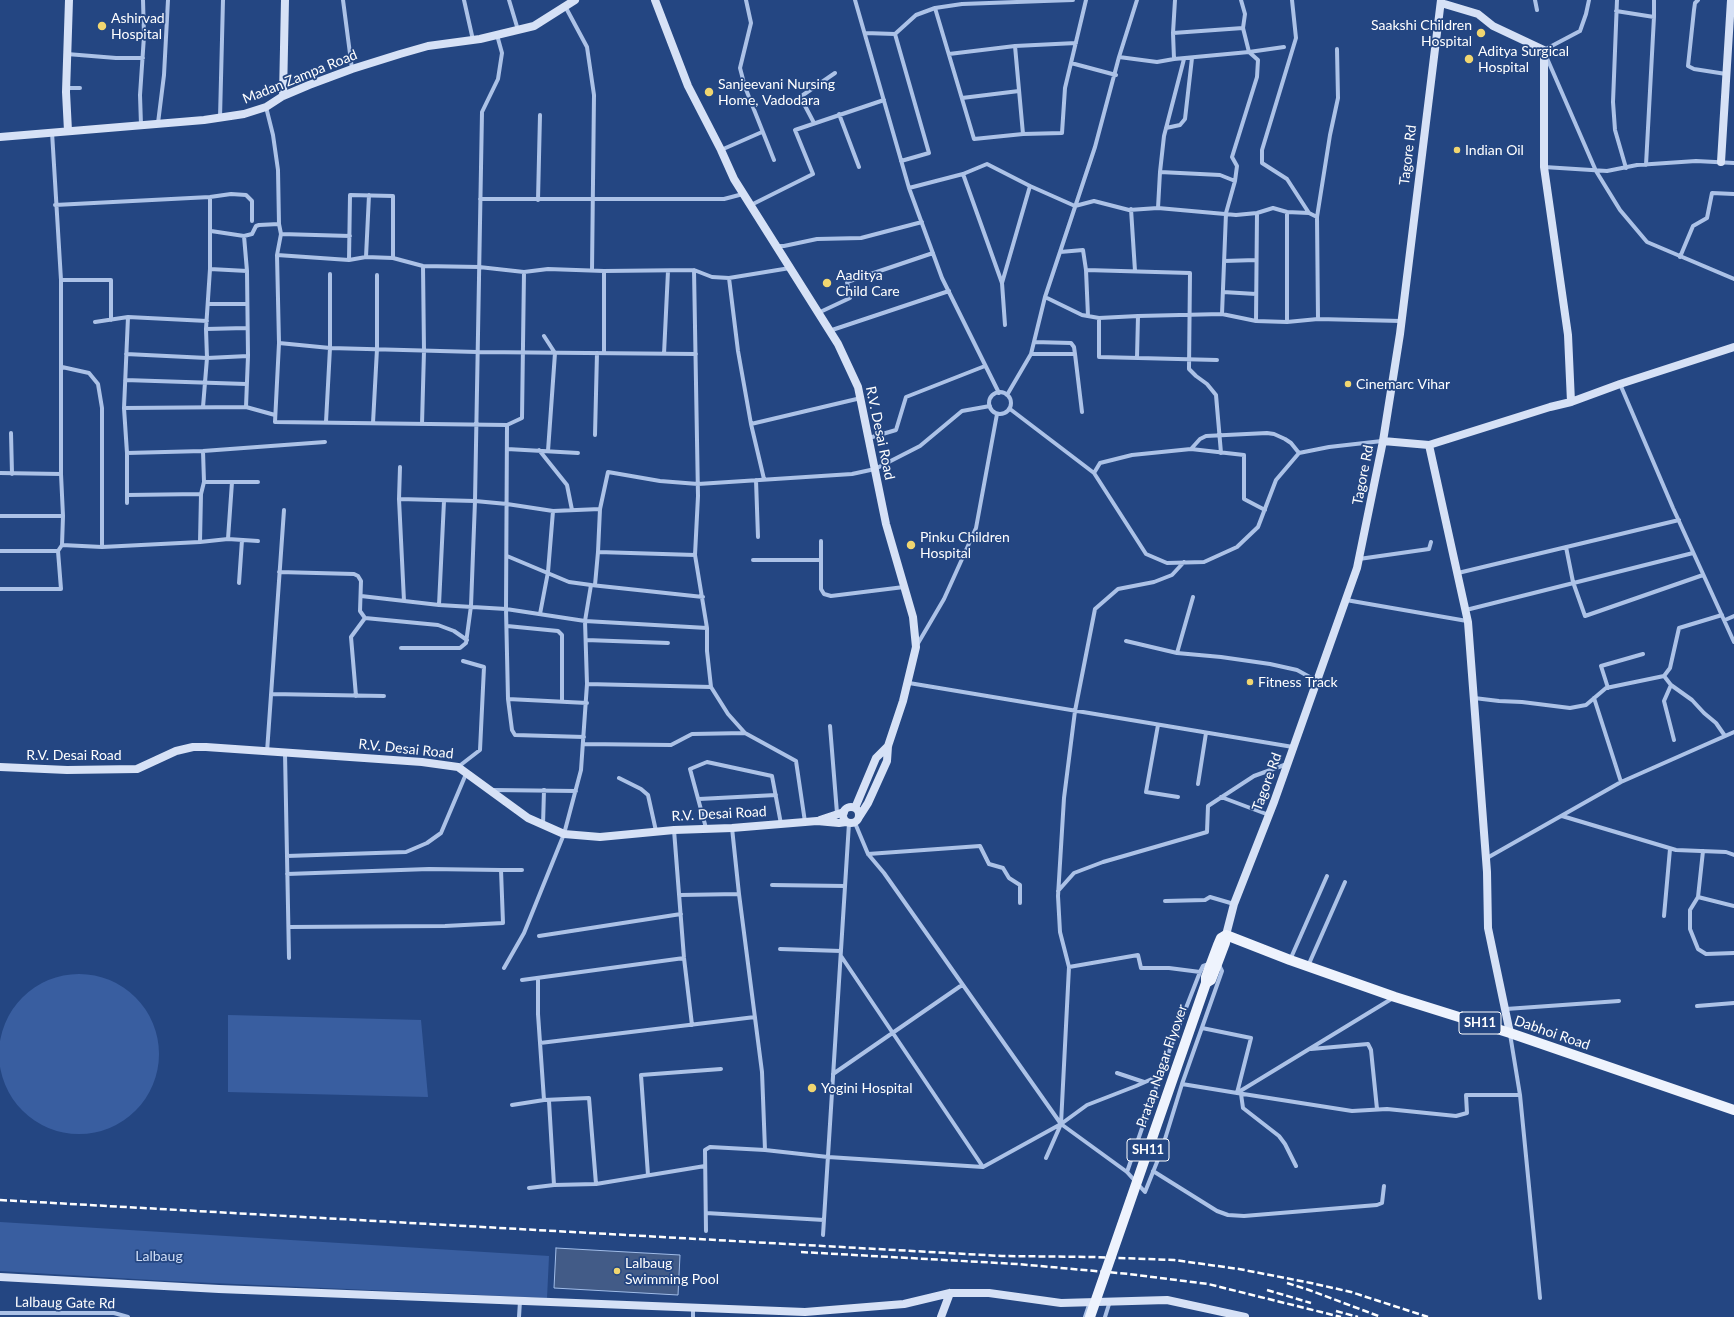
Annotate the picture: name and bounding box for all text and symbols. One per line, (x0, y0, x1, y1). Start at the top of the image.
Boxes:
place label: Ashirvad Hospital (111, 10, 165, 42)
place label: Saakshi Children Hospital (1371, 17, 1472, 50)
marker: Ashirvad Hospital (96, 20, 108, 32)
marker: Saakshi Children Hospital (1475, 27, 1487, 39)
place label: Aditya Surgical Hospital (1478, 43, 1569, 76)
street label: Madan Zampa Road (240, 46, 360, 108)
marker: Aditya Surgical Hospital (1463, 53, 1475, 65)
place label: Sanjeevani Nursing Home, Vadodara (718, 76, 835, 108)
marker: Sanjeevani Nursing Home, Vadodara (703, 86, 715, 98)
street label: Tagore Rd (1396, 124, 1420, 186)
place label: Indian Oil (1465, 142, 1524, 158)
marker: Indian Oil (1452, 145, 1462, 155)
place label: Aaditya Child Care (836, 267, 900, 300)
marker: Aaditya Child Care (821, 277, 833, 289)
place label: Cinemarc Vihar (1356, 376, 1450, 392)
marker: Cinemarc Vihar (1343, 379, 1353, 389)
street label: R.V. Desai Road (862, 385, 898, 481)
street label: Tagore Rd (1349, 444, 1377, 506)
place label: Pinku Children Hospital (920, 529, 1010, 562)
marker: Pinku Children Hospital (905, 539, 917, 551)
place label: Fitness Track (1258, 674, 1338, 690)
marker: Fitness Track (1245, 677, 1255, 687)
street label: R.V. Desai Road (358, 736, 454, 762)
street label: R.V. Desai Road (26, 747, 122, 763)
street label: Tagore Rd (1249, 751, 1285, 813)
street label: R.V. Desai Road (671, 803, 767, 825)
street label: Pratap Nagar Flyover (1133, 1002, 1191, 1130)
road number: SH11 (1459, 1012, 1501, 1034)
street label: Dabhoi Road (1512, 1012, 1592, 1054)
place label: Yogini Hospital (821, 1080, 912, 1096)
marker: Yogini Hospital (806, 1082, 818, 1094)
road number: SH11 (1127, 1139, 1169, 1161)
park label: Lalbaug (135, 1248, 183, 1264)
place label: Lalbaug Swimming Pool (625, 1255, 719, 1288)
marker: Lalbaug Swimming Pool (612, 1266, 622, 1276)
street label: Lalbaug Gate Rd (15, 1294, 115, 1312)

